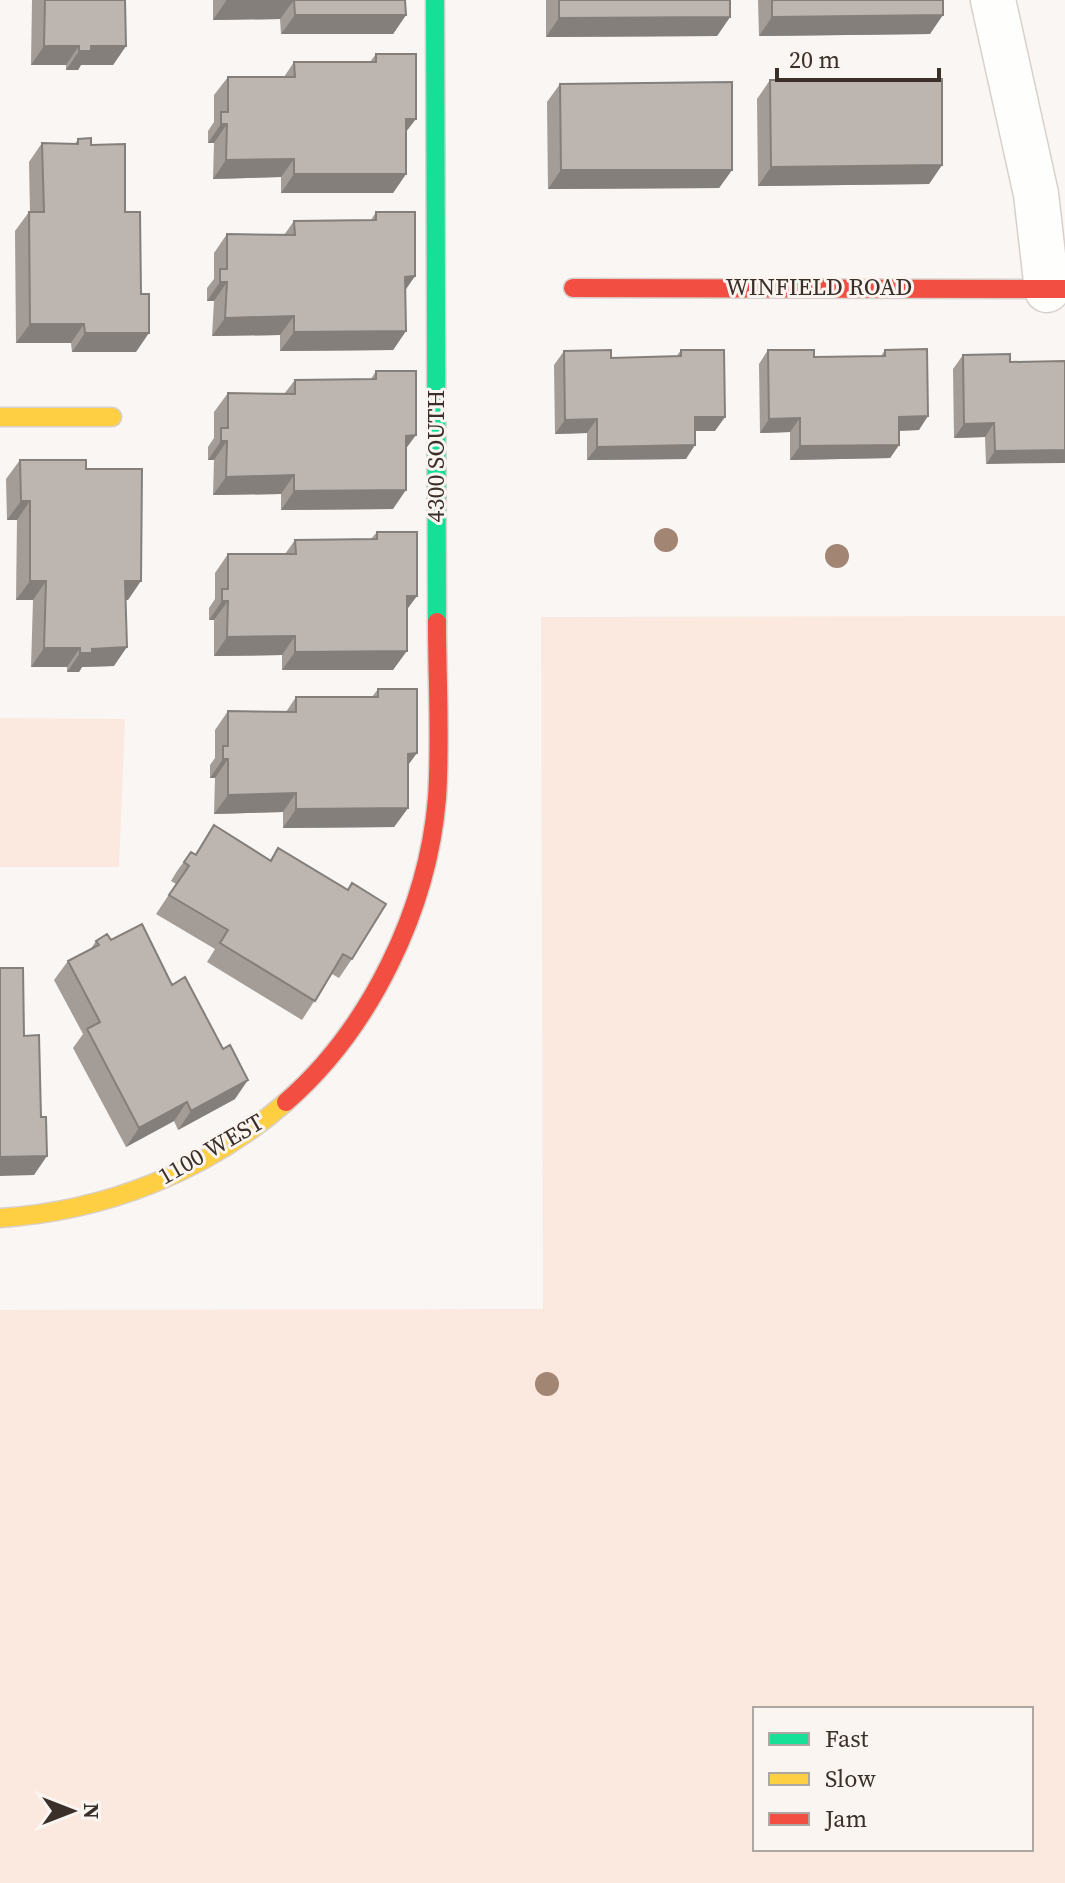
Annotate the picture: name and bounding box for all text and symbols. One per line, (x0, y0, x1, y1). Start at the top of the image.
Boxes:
scale bar (777, 32, 939, 82)
text: 20 m (789, 43, 840, 76)
street label: WINFIELD ROAD (726, 270, 912, 303)
street label: 4300 SOUTH (419, 390, 452, 522)
street label: 1100 WEST (152, 1105, 270, 1192)
legend (753, 1707, 1033, 1851)
text: Fast (825, 1722, 869, 1755)
text: Slow (825, 1762, 876, 1795)
north arrow (32, 1771, 112, 1851)
text: Jam (824, 1802, 867, 1835)
text: N (77, 1803, 107, 1819)

